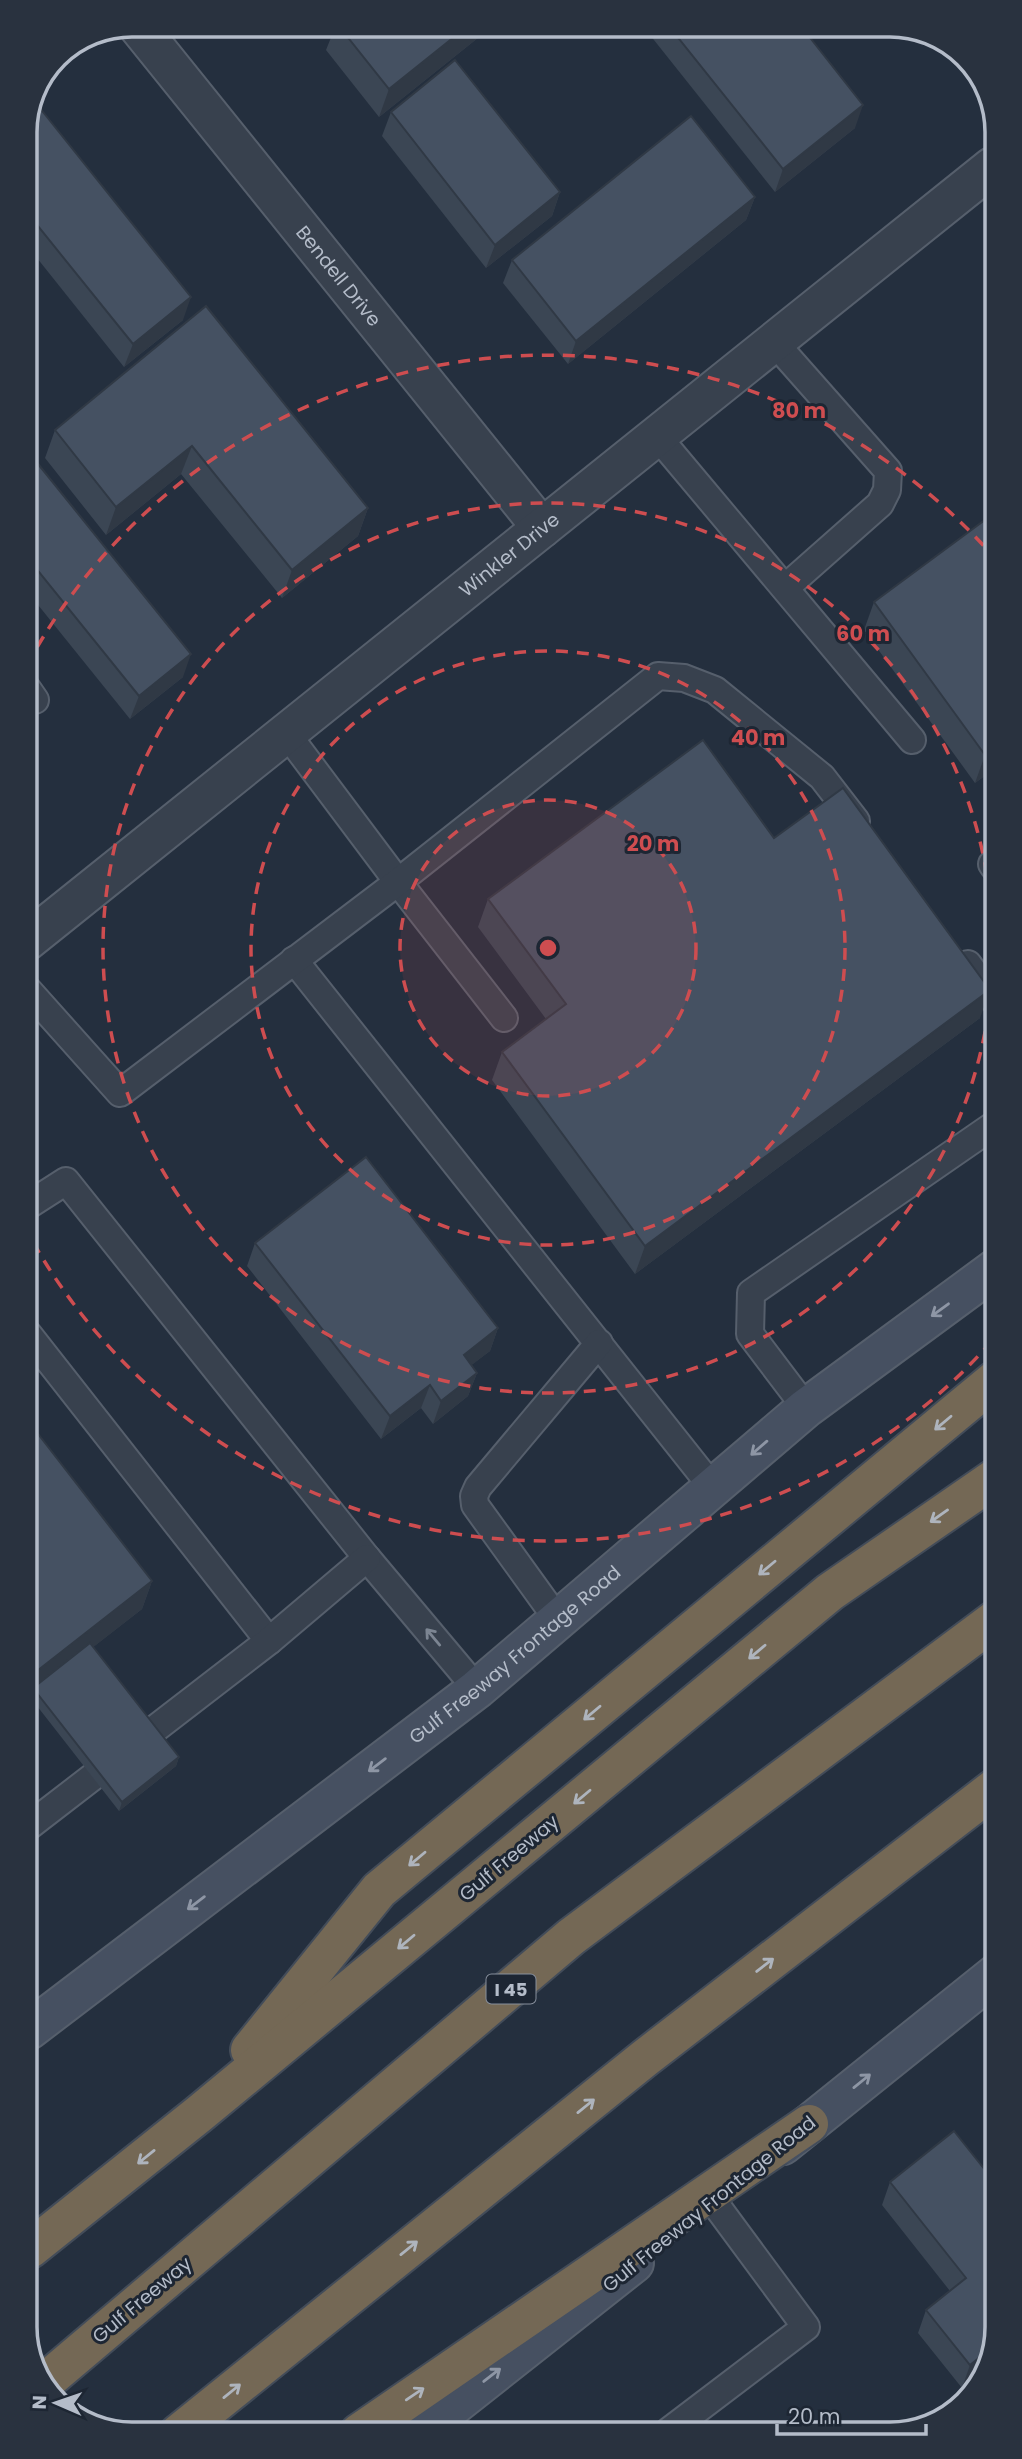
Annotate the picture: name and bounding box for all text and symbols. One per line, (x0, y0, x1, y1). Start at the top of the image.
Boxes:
street label: Bendell Drive (290, 220, 388, 332)
text: 80 m (772, 396, 826, 425)
street label: Winkler Drive (453, 506, 565, 603)
text: 60 m (836, 619, 890, 648)
text: 40 m (731, 723, 785, 752)
text: 20 m (627, 829, 679, 858)
centre of rings (536, 936, 560, 960)
one-way arrow (931, 1302, 950, 1317)
one-way arrow (934, 1415, 952, 1431)
one-way arrow (751, 1440, 769, 1456)
one-way arrow (930, 1509, 949, 1523)
street label: Gulf Freeway Frontage Road (403, 1559, 626, 1750)
one-way arrow (759, 1560, 777, 1576)
one-way arrow (425, 1628, 441, 1646)
one-way arrow (748, 1644, 766, 1660)
one-way arrow (584, 1706, 602, 1721)
one-way arrow (368, 1758, 387, 1773)
one-way arrow (573, 1789, 591, 1805)
street label: Gulf Freeway (453, 1808, 565, 1908)
one-way arrow (409, 1851, 427, 1866)
one-way arrow (187, 1896, 206, 1911)
one-way arrow (398, 1934, 416, 1950)
one-way arrow (755, 1958, 774, 1973)
road number: I 45 (486, 1975, 536, 2004)
one-way arrow (853, 2073, 871, 2089)
one-way arrow (576, 2098, 594, 2113)
street label: Gulf Freeway Frontage Road (597, 2109, 821, 2299)
one-way arrow (137, 2149, 155, 2164)
one-way arrow (399, 2241, 417, 2256)
street label: Gulf Freeway (86, 2250, 198, 2350)
one-way arrow (483, 2367, 501, 2382)
north arrow (21, 2368, 91, 2438)
one-way arrow (222, 2383, 240, 2399)
one-way arrow (405, 2387, 425, 2401)
scale bar (777, 2392, 926, 2436)
text: N (26, 2395, 53, 2410)
text: 20 m (788, 2402, 841, 2431)

